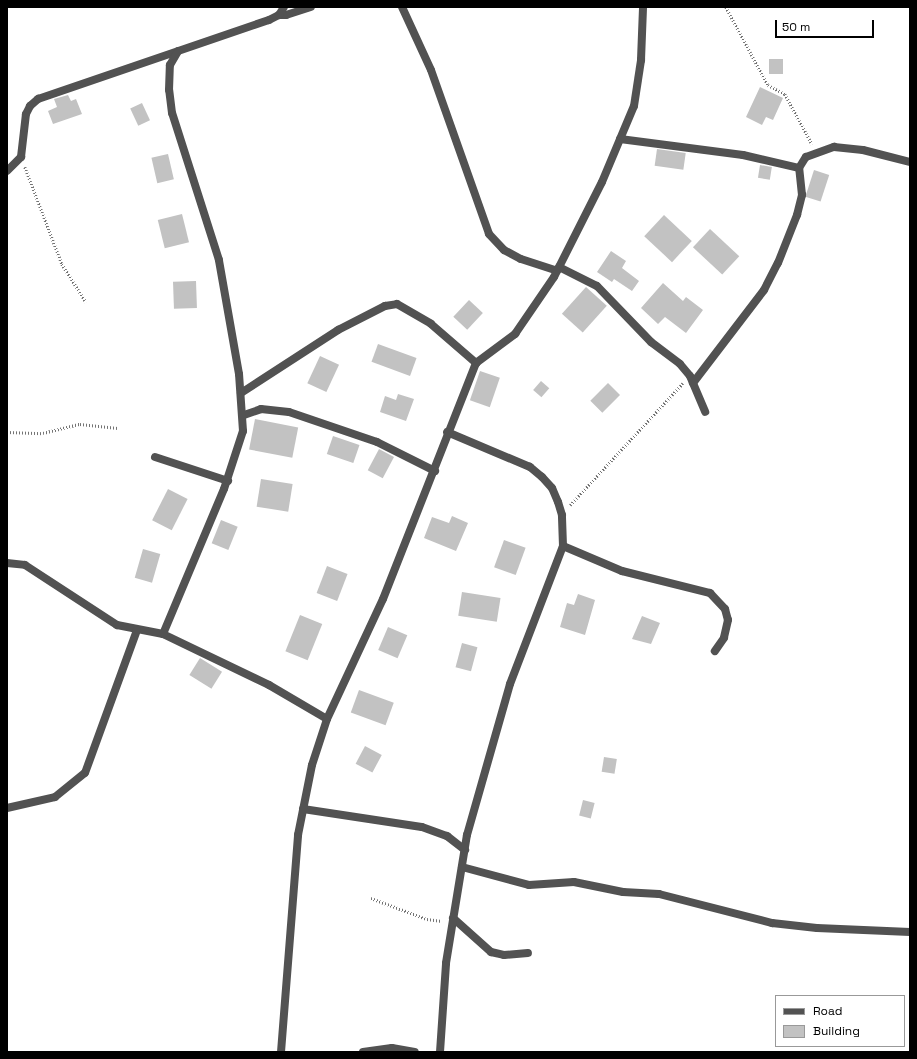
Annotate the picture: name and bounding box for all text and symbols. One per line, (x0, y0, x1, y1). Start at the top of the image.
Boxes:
scale bar (777, 12, 876, 38)
text: 50 m (782, 19, 810, 35)
legend (775, 995, 905, 1047)
text: Road (813, 1003, 842, 1019)
text: Building (813, 1023, 860, 1039)

